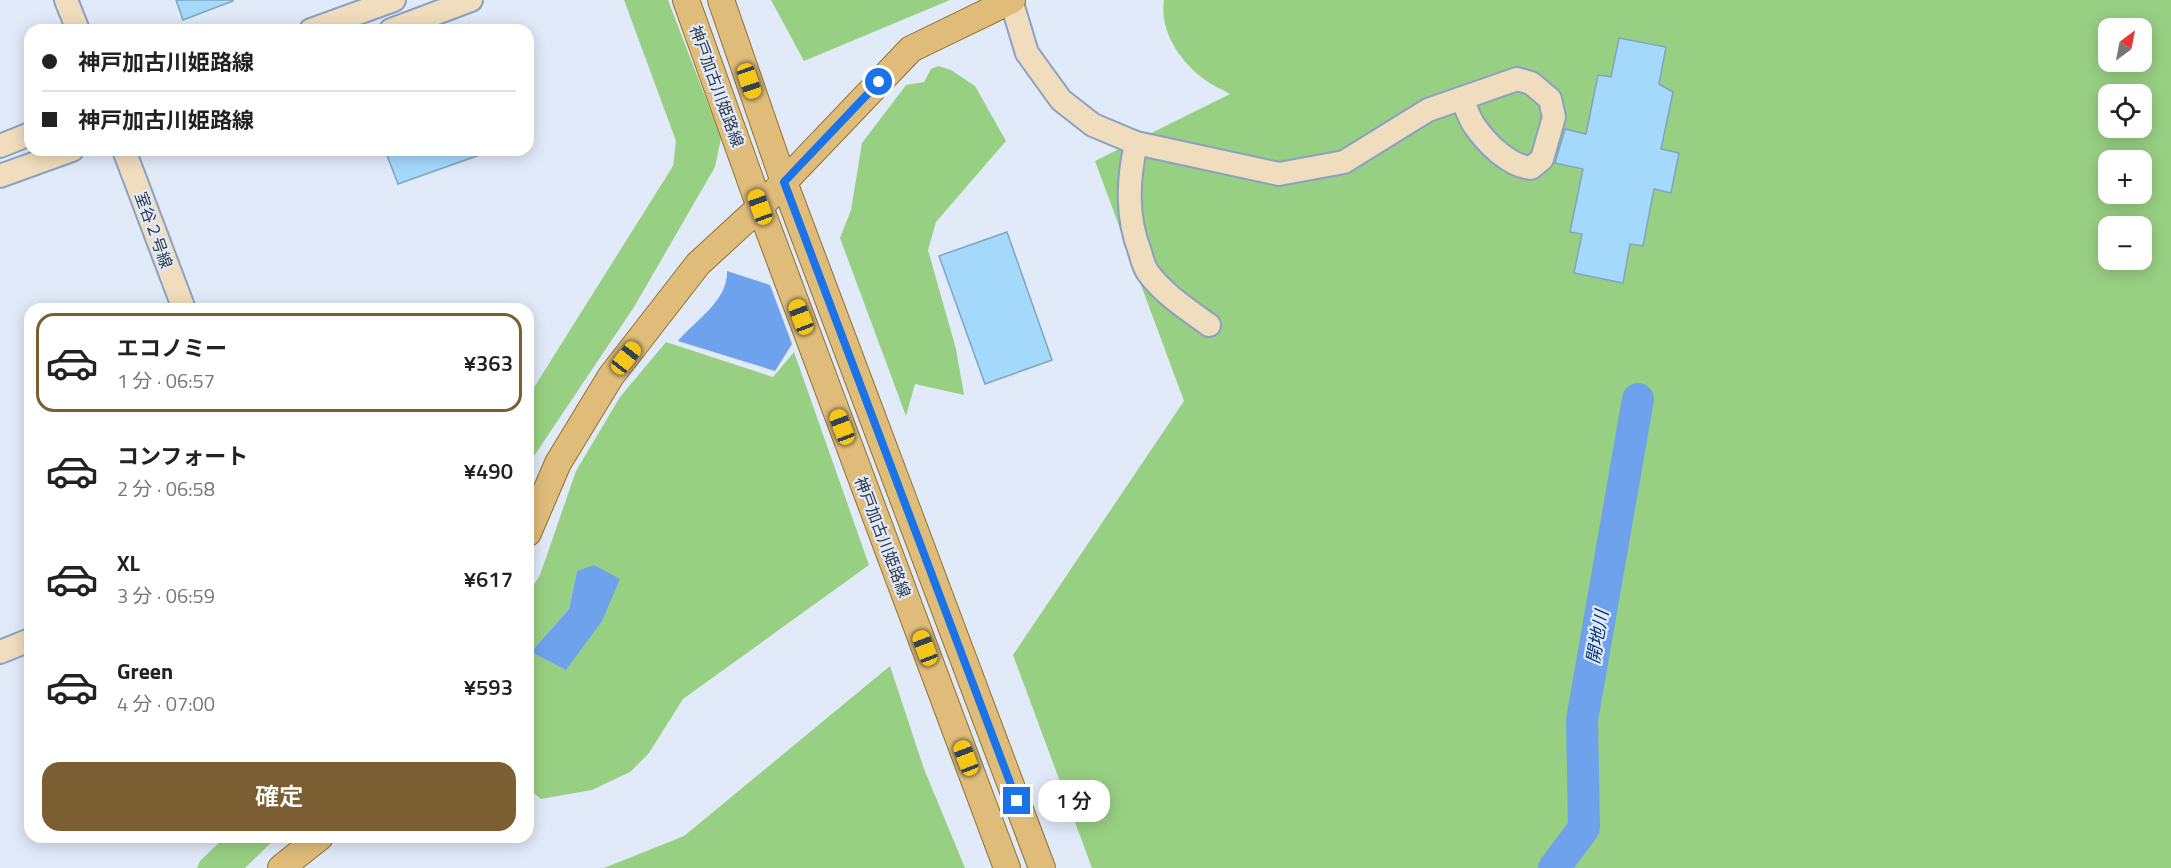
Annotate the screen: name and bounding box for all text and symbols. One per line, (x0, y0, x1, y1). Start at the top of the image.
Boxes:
north arrow (2098, 18, 2152, 72)
map controls (2098, 18, 2152, 270)
street label: 神戸加古川姫路線 (684, 22, 750, 150)
text: 神戸加古川姫路線 (78, 45, 254, 79)
car (735, 61, 763, 101)
route start (865, 68, 892, 95)
button: locate (2098, 84, 2152, 138)
text: 神戸加古川姫路線 (78, 103, 254, 137)
button: + (2098, 150, 2152, 204)
car (745, 187, 775, 227)
street label: 室谷２号線 (129, 188, 179, 272)
button: − (2098, 216, 2152, 270)
car (786, 297, 816, 337)
text: エコノミー (117, 331, 227, 365)
icon: car (45, 336, 99, 390)
car (608, 338, 644, 378)
text: ¥363 (464, 346, 513, 380)
text: 1 分 · 06:57 (117, 365, 215, 396)
car (827, 407, 857, 447)
text: コンフォート (117, 439, 248, 473)
icon: car (45, 444, 99, 498)
text: ¥490 (464, 454, 513, 488)
text: 2 分 · 06:58 (117, 473, 215, 504)
street label: 神戸加古川姫路線 (849, 473, 917, 601)
text: XL (117, 546, 140, 580)
icon: car (45, 552, 99, 606)
text: ¥617 (464, 562, 513, 596)
text: 3 分 · 06:59 (117, 580, 215, 611)
water label: 開地川 (1579, 606, 1615, 666)
car (910, 628, 940, 668)
text: Green (117, 654, 173, 688)
icon: car (45, 660, 99, 714)
text: ¥593 (464, 670, 513, 704)
text: 4 分 · 07:00 (117, 688, 215, 719)
car (951, 738, 981, 778)
button: 確定 (42, 762, 516, 831)
callout: 1 分 (1038, 780, 1110, 822)
text: 1 分 (1056, 785, 1092, 816)
route end (1003, 787, 1030, 814)

